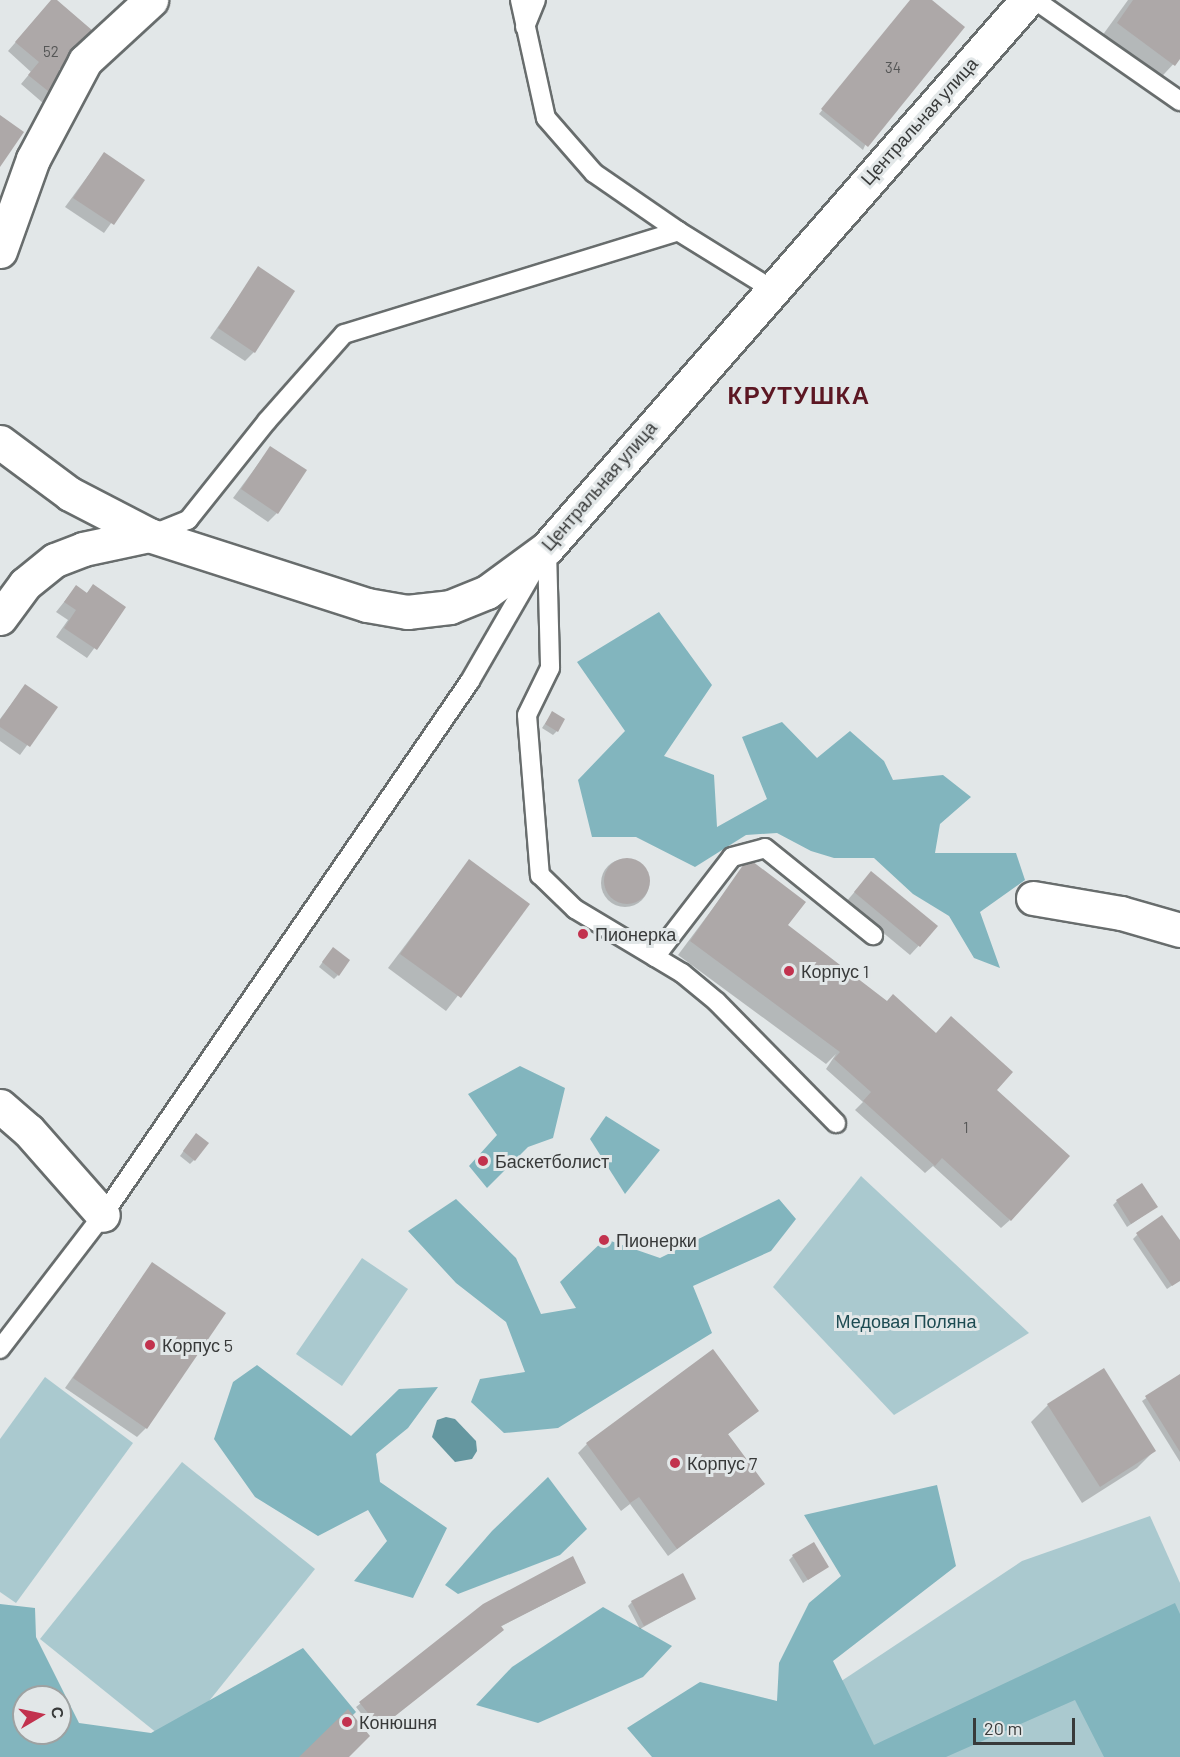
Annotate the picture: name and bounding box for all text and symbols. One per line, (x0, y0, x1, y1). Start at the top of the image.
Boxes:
house number: 52 (43, 43, 59, 61)
street label: Центральная улица (856, 53, 982, 189)
house number: 34 (885, 59, 901, 77)
district label: КРУТУШКА (728, 381, 870, 409)
street label: Центральная улица (537, 417, 661, 555)
place label: Пионерка (595, 923, 676, 945)
marker: Пионерка (576, 927, 590, 941)
place label: Корпус 1 (801, 960, 869, 982)
marker: Корпус 1 (782, 964, 796, 978)
house number: 1 (963, 1119, 969, 1137)
place label: Баскетболист (495, 1150, 609, 1172)
marker: Баскетболист (476, 1154, 490, 1168)
place label: Пионерки (616, 1229, 697, 1251)
marker: Пионерки (597, 1233, 611, 1247)
park label: Медовая Поляна (836, 1310, 976, 1332)
place label: Корпус 5 (162, 1334, 233, 1356)
marker: Корпус 5 (143, 1338, 157, 1352)
place label: Корпус 7 (687, 1452, 757, 1474)
marker: Корпус 7 (668, 1456, 682, 1470)
north arrow (12, 1685, 72, 1745)
text: С (48, 1705, 69, 1720)
scale bar (976, 1706, 1078, 1744)
place label: Конюшня (359, 1711, 437, 1733)
marker: Конюшня (340, 1715, 354, 1729)
text: 20 m (984, 1717, 1022, 1739)

